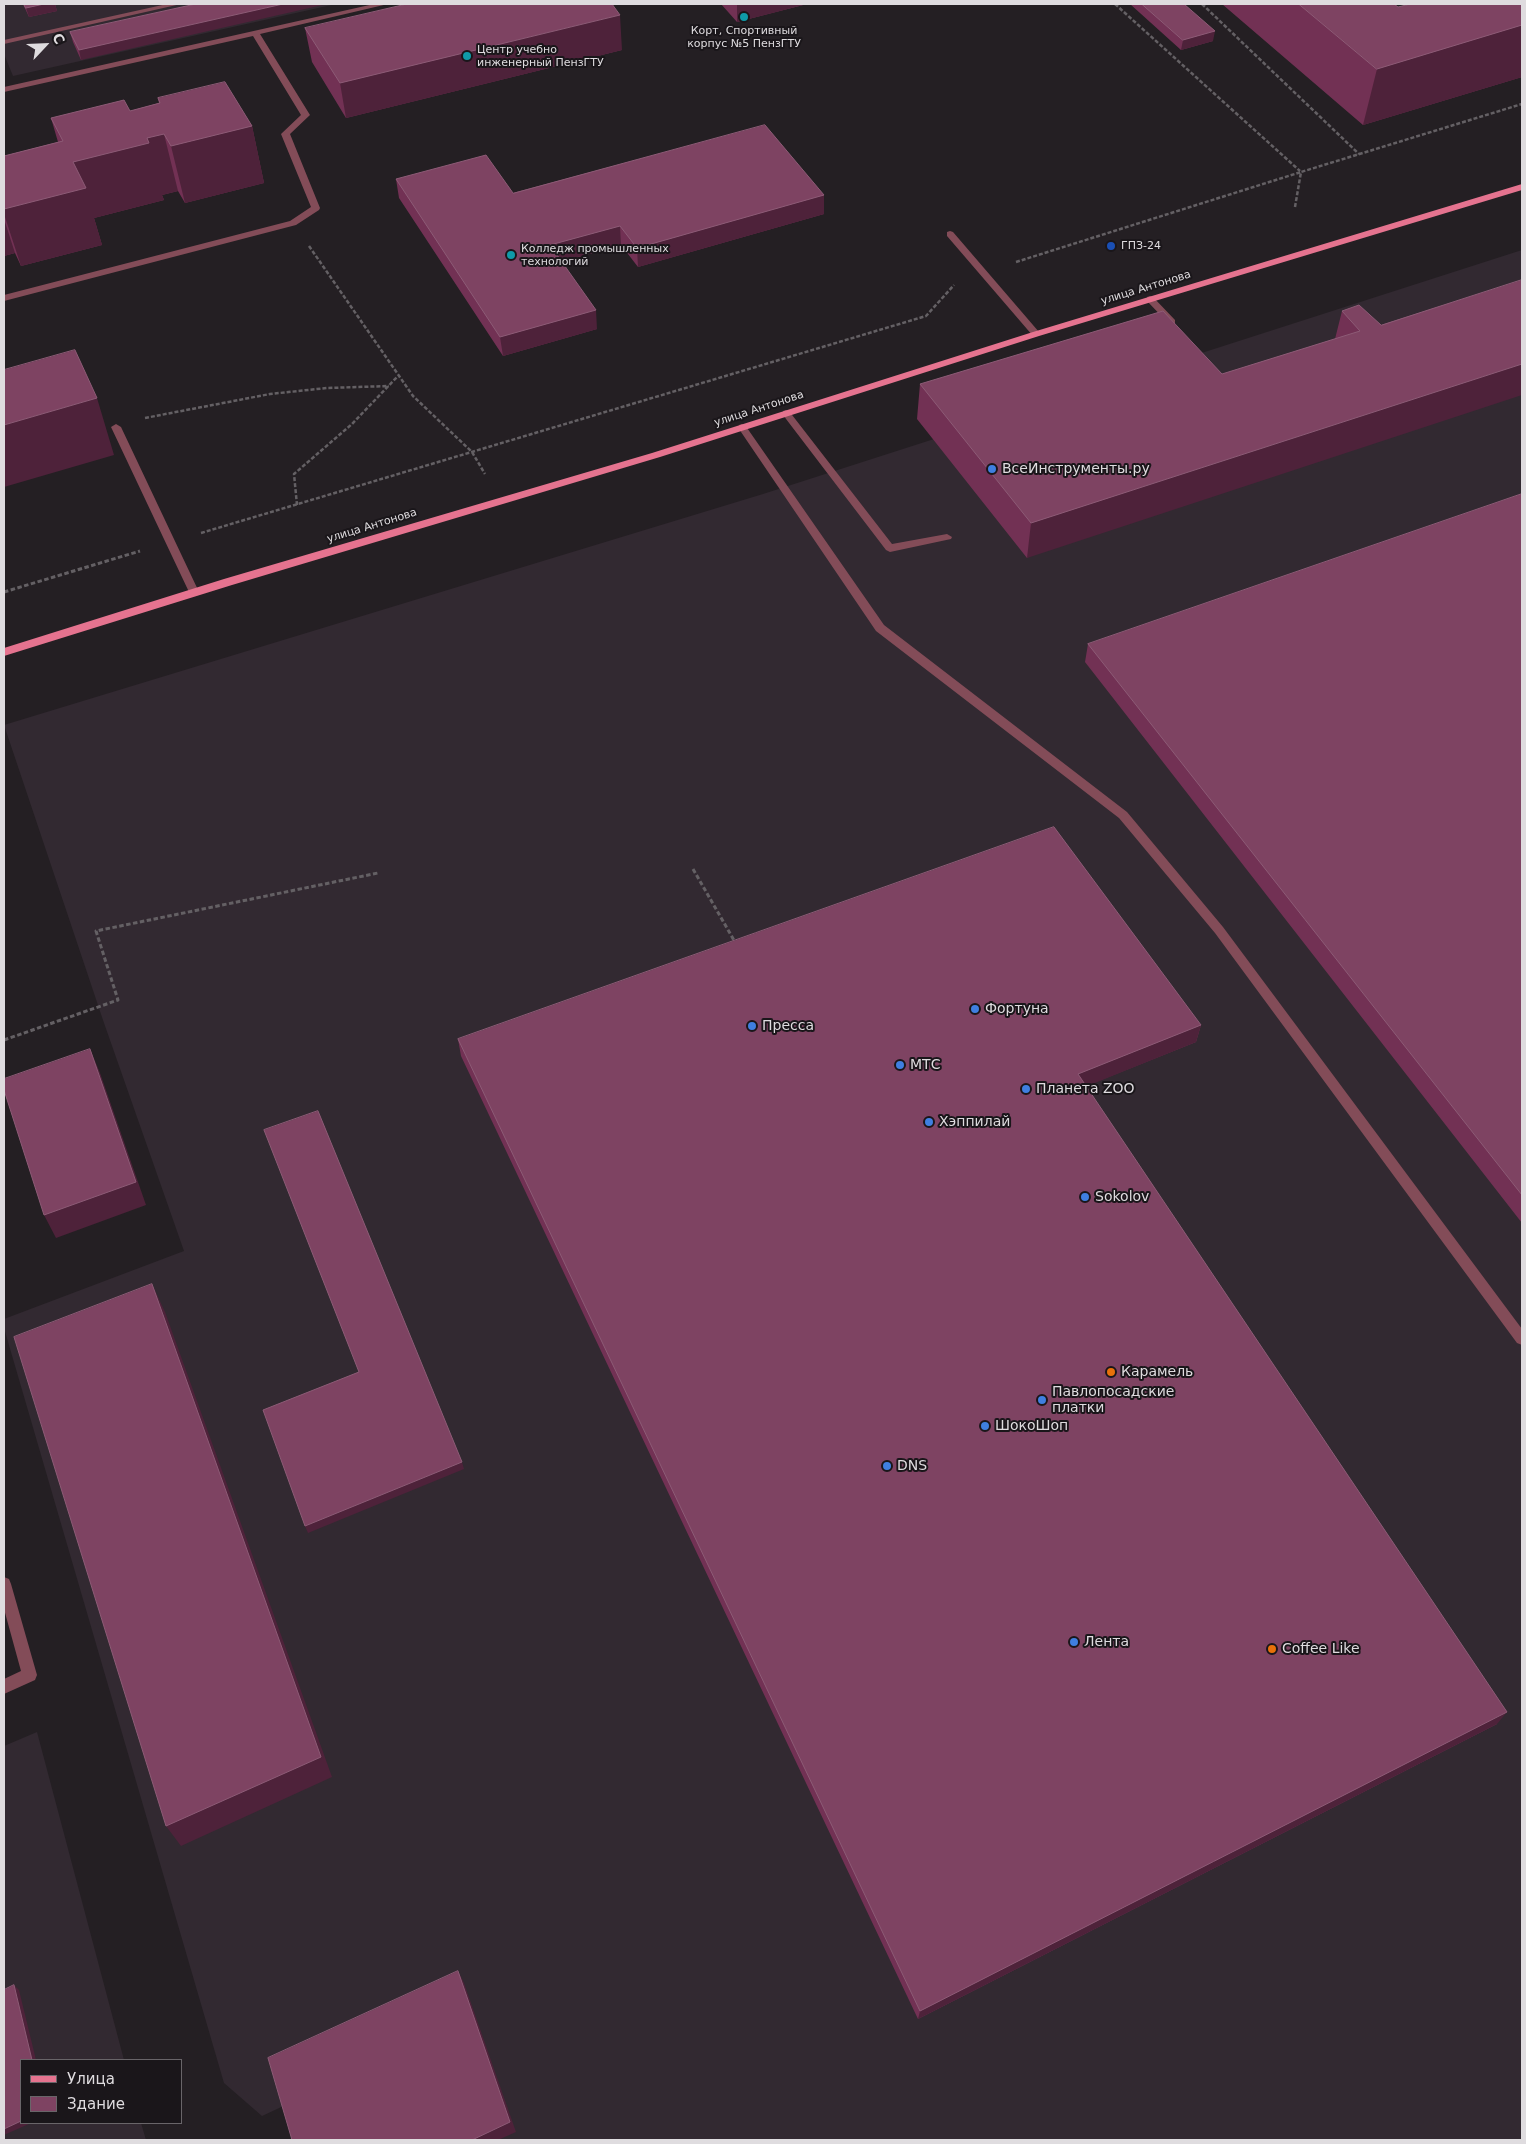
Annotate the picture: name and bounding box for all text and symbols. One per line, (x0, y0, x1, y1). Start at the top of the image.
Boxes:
marker: Корт, Спортивный корпус №5 ПензГТУ (738, 11, 750, 23)
north arrow (20, 20, 70, 70)
place label: Корт, Спортивный корпус №5 ПензГТУ (687, 24, 801, 50)
text: С (49, 31, 68, 47)
place label: Центр учебно инженерный ПензГТУ (477, 43, 604, 69)
marker: Центр учебно инженерный ПензГТУ (461, 50, 473, 62)
place label: ГПЗ-24 (1121, 239, 1161, 253)
marker: ГПЗ-24 (1105, 240, 1117, 252)
place label: Колледж промышленных технологий (521, 242, 669, 268)
marker: Колледж промышленных технологий (505, 249, 517, 261)
street label: улица Антонова (1099, 268, 1193, 308)
street label: улица Антонова (713, 388, 805, 430)
place label: ВсеИнструменты.ру (1002, 461, 1150, 477)
marker: ВсеИнструменты.ру (986, 463, 998, 475)
street label: улица Антонова (325, 506, 419, 546)
place label: Фортуна (985, 1001, 1049, 1017)
marker: Фортуна (969, 1003, 981, 1015)
place label: Пресса (762, 1018, 814, 1034)
marker: Пресса (746, 1020, 758, 1032)
place label: МТС (910, 1057, 940, 1073)
marker: МТС (894, 1059, 906, 1071)
place label: Планета ZOO (1036, 1081, 1135, 1097)
marker: Планета ZOO (1020, 1083, 1032, 1095)
place label: Хэппилай (939, 1114, 1010, 1130)
marker: Хэппилай (923, 1116, 935, 1128)
place label: Sokolov (1095, 1189, 1149, 1205)
marker: Sokolov (1079, 1191, 1091, 1203)
place label: Карамель (1121, 1364, 1193, 1380)
marker: Карамель (1105, 1366, 1117, 1378)
place label: Павлопосадские платки (1052, 1384, 1174, 1416)
marker: Павлопосадские платки (1036, 1394, 1048, 1406)
place label: ШокоШоп (995, 1418, 1068, 1434)
marker: ШокоШоп (979, 1420, 991, 1432)
place label: DNS (897, 1458, 927, 1474)
marker: DNS (881, 1460, 893, 1472)
place label: Лента (1084, 1634, 1129, 1650)
marker: Лента (1068, 1636, 1080, 1648)
place label: Coffee Like (1282, 1641, 1360, 1657)
marker: Coffee Like (1266, 1643, 1278, 1655)
legend (20, 2059, 182, 2124)
text: Улица (67, 2070, 115, 2088)
text: Здание (67, 2095, 125, 2113)

